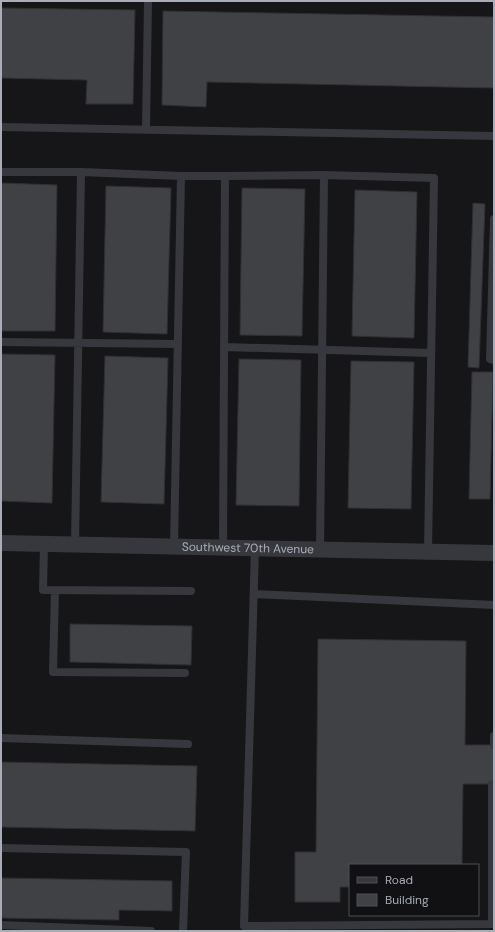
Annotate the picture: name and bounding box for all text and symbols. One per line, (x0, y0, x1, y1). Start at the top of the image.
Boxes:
street label: Southwest 70th Avenue (182, 539, 314, 557)
legend (349, 864, 479, 916)
text: Road (385, 872, 413, 888)
text: Building (385, 892, 429, 908)

